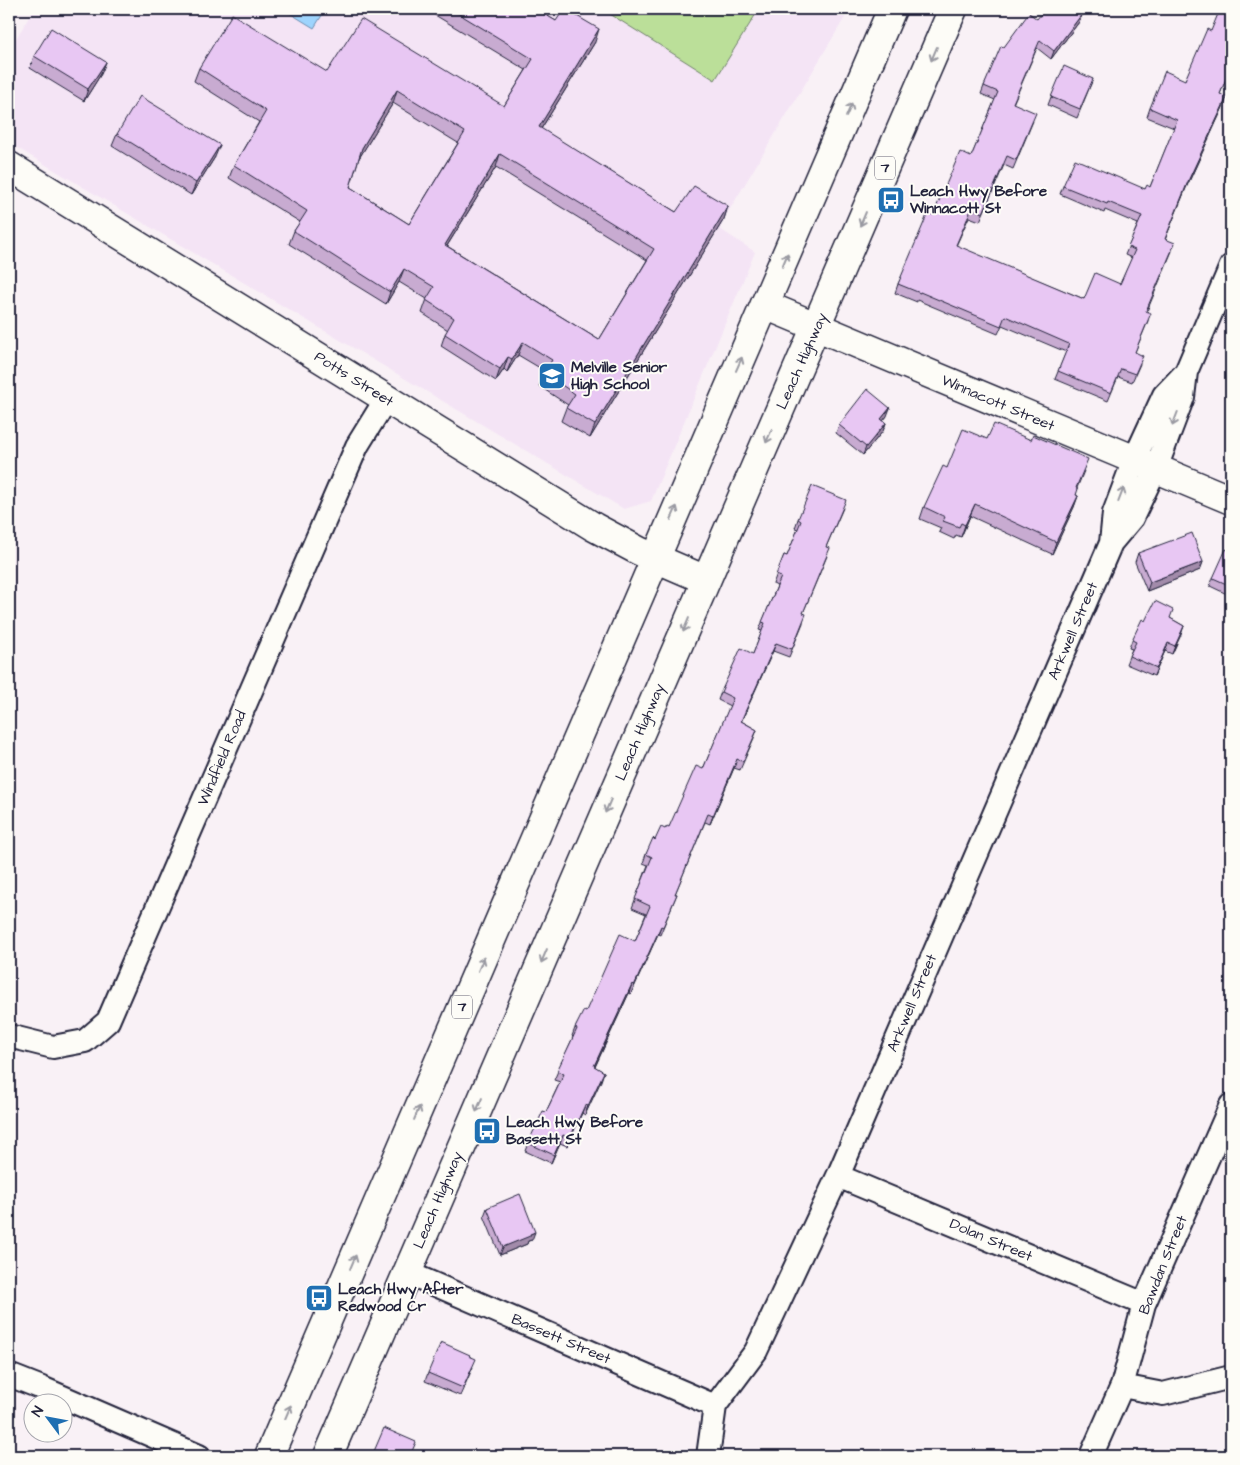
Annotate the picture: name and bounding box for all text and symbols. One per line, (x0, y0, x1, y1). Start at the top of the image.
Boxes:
one-way arrow (928, 46, 938, 61)
one-way arrow (844, 103, 854, 118)
road number: 7 (875, 156, 895, 180)
place label: Leach Hwy Before Winnacott St (909, 181, 1047, 219)
bus stop icon: Leach Hwy Before Winnacott St (876, 185, 906, 215)
one-way arrow (857, 211, 867, 226)
one-way arrow (780, 253, 790, 268)
street label: Leach Highway (771, 309, 834, 413)
street label: Potts Street (310, 346, 398, 412)
place label: Melville Senior High School (571, 357, 668, 397)
one-way arrow (735, 357, 745, 372)
school or university icon: Melville Senior High School (537, 361, 567, 391)
street label: Winnacott Street (938, 370, 1058, 436)
one-way arrow (1169, 411, 1179, 426)
one-way arrow (763, 428, 773, 443)
one-way arrow (1117, 488, 1126, 503)
one-way arrow (670, 506, 680, 521)
street label: Arkwell Street (1043, 579, 1103, 683)
one-way arrow (681, 617, 691, 632)
street label: Leach Highway (610, 680, 671, 784)
street label: Windfield Road (193, 707, 252, 809)
one-way arrow (603, 798, 613, 813)
one-way arrow (538, 948, 548, 963)
street label: Arkwell Street (882, 951, 942, 1055)
one-way arrow (476, 957, 486, 972)
road number: 7 (452, 996, 472, 1019)
one-way arrow (474, 1097, 484, 1112)
one-way arrow (412, 1106, 422, 1121)
place label: Leach Hwy Before Bassett St (506, 1112, 643, 1150)
bus stop icon: Leach Hwy Before Bassett St (472, 1116, 502, 1146)
street label: Leach Highway (408, 1148, 469, 1252)
street label: Bawdan Street (1133, 1212, 1193, 1318)
street label: Dolan Street (946, 1213, 1036, 1267)
one-way arrow (348, 1255, 358, 1270)
place label: Leach Hwy After Redwood Cr (338, 1279, 464, 1317)
bus stop icon: Leach Hwy After Redwood Cr (304, 1283, 334, 1313)
street label: Bassett Street (508, 1309, 614, 1369)
north arrow (22, 1392, 72, 1442)
text: N (27, 1402, 49, 1421)
one-way arrow (285, 1404, 294, 1419)

